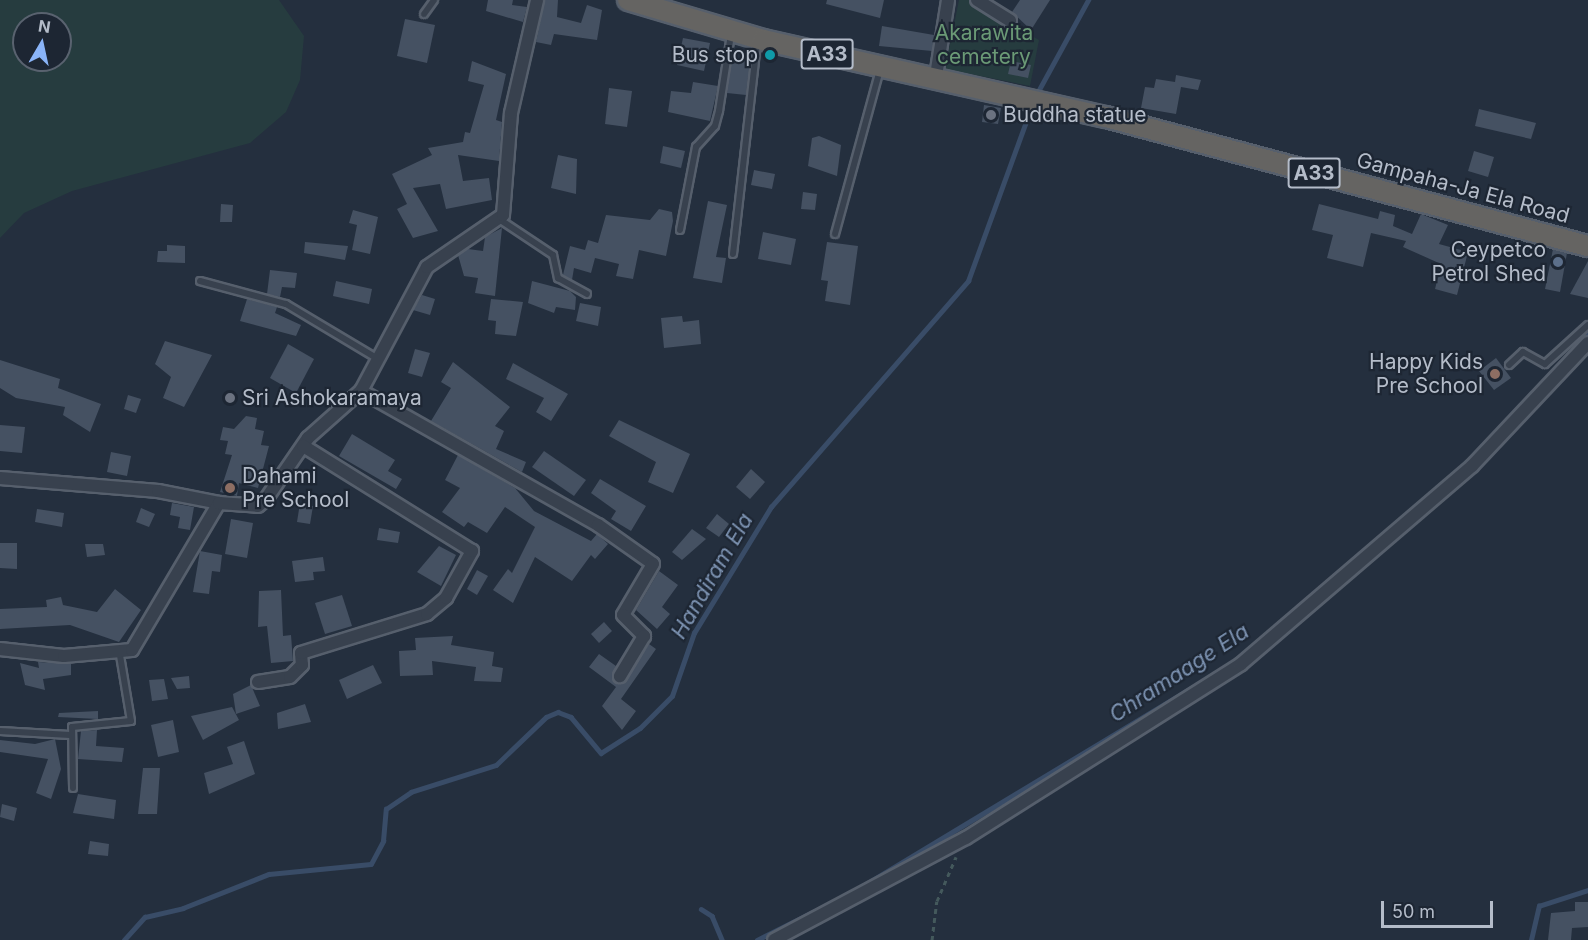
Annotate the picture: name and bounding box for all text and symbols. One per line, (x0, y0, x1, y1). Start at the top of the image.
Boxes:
north arrow (12, 12, 72, 72)
text: N (37, 15, 52, 37)
park label: Akarawita cemetery (935, 20, 1033, 70)
road number: A33 (800, 37, 854, 71)
place label: Bus stop (672, 42, 758, 68)
marker: Bus stop (763, 48, 777, 62)
place label: Buddha statue (1003, 102, 1146, 128)
marker: Buddha statue (984, 108, 998, 122)
street label: Gampaha-Ja Ela Road (1354, 147, 1572, 229)
road number: A33 (1287, 156, 1341, 190)
place label: Ceypetco Petrol Shed (1431, 237, 1546, 287)
marker: Ceypetco Petrol Shed (1551, 255, 1565, 269)
place label: Happy Kids Pre School (1369, 349, 1483, 399)
marker: Happy Kids Pre School (1488, 367, 1502, 381)
place label: Sri Ashokaramaya (242, 385, 422, 411)
marker: Sri Ashokaramaya (223, 391, 237, 405)
place label: Dahami Pre School (242, 463, 349, 513)
marker: Dahami Pre School (223, 481, 237, 495)
water label: Handiram Ela (665, 509, 759, 643)
water label: Chramaage Ela (1104, 618, 1254, 728)
scale bar (1384, 889, 1496, 927)
text: 50 m (1392, 901, 1435, 922)

